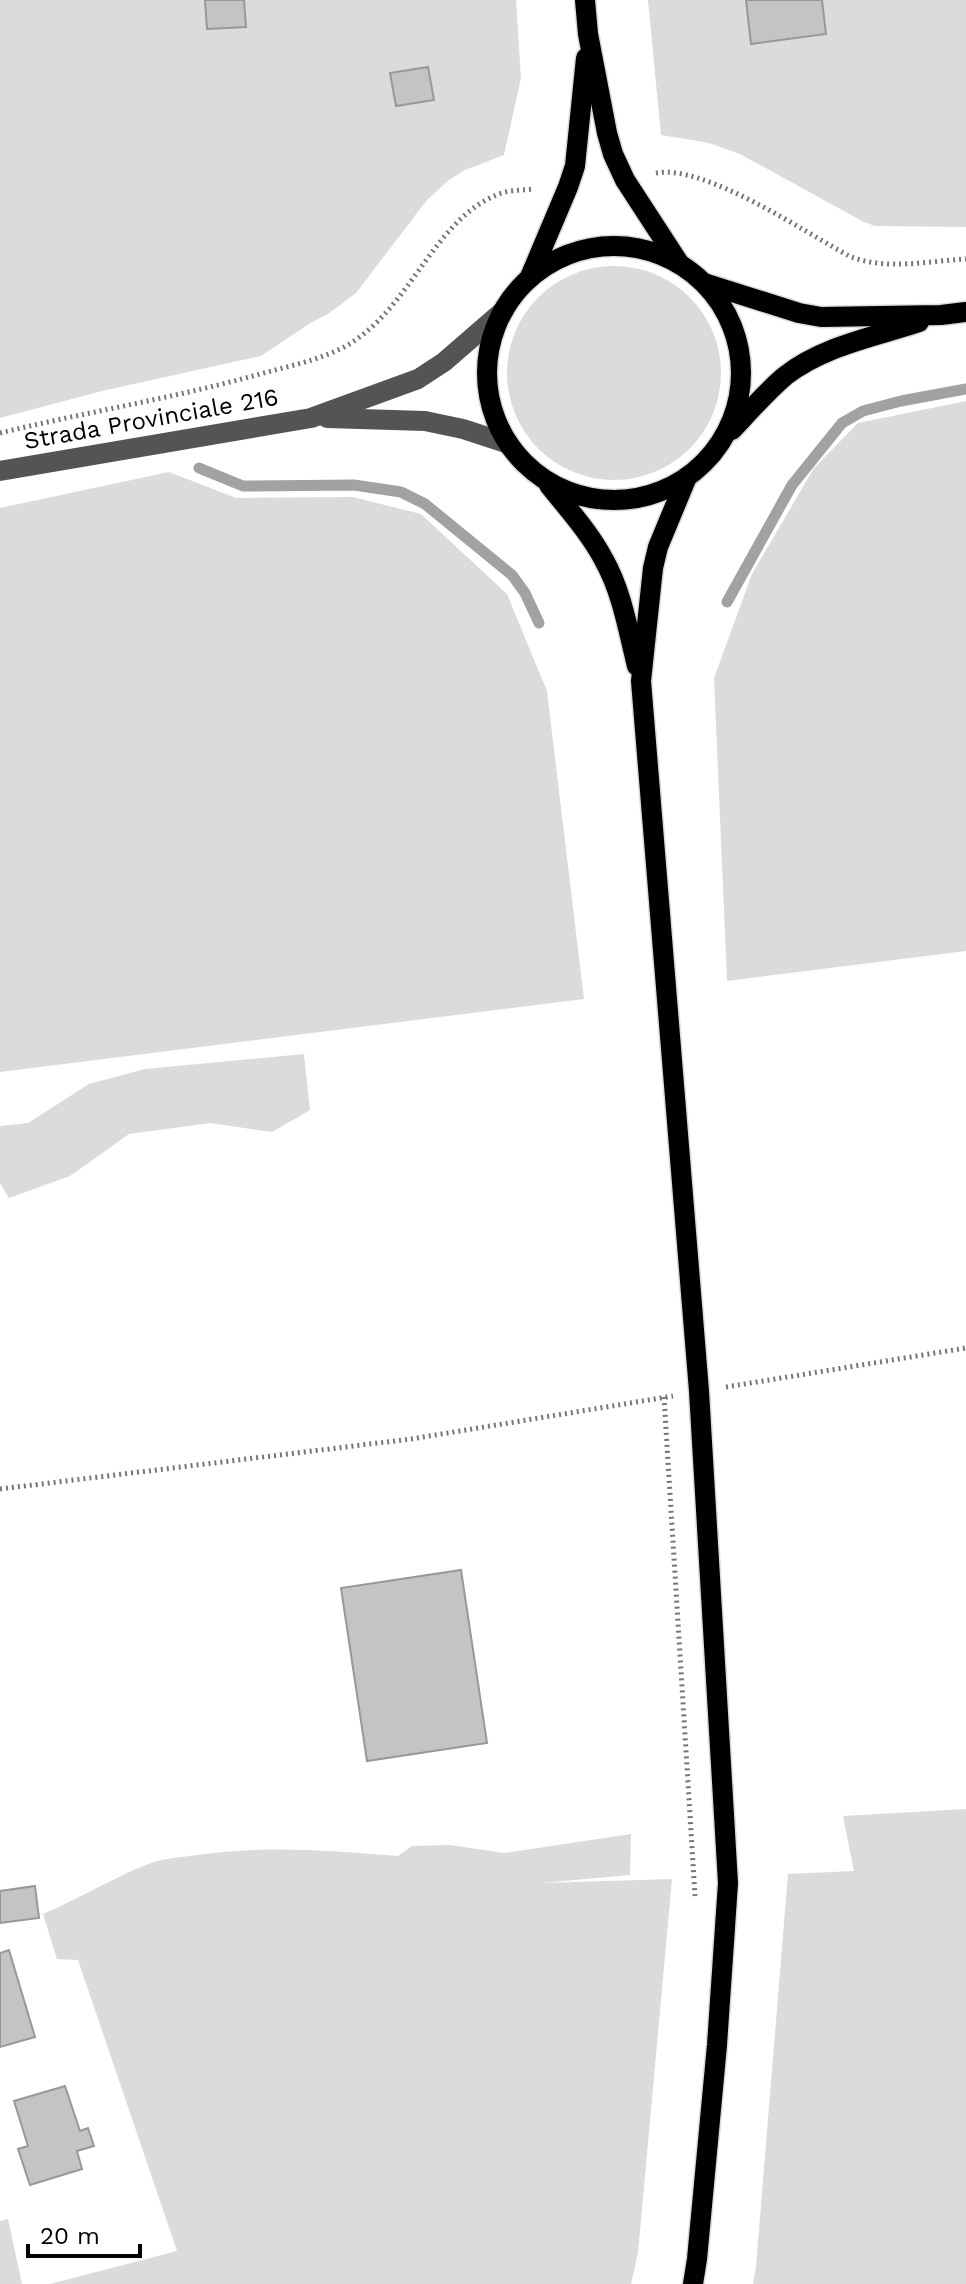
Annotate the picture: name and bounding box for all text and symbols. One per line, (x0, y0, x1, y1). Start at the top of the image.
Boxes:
street label: Strada Provinciale 216 (22, 383, 280, 455)
scale bar (28, 2208, 140, 2258)
text: 20 m (40, 2222, 100, 2250)

